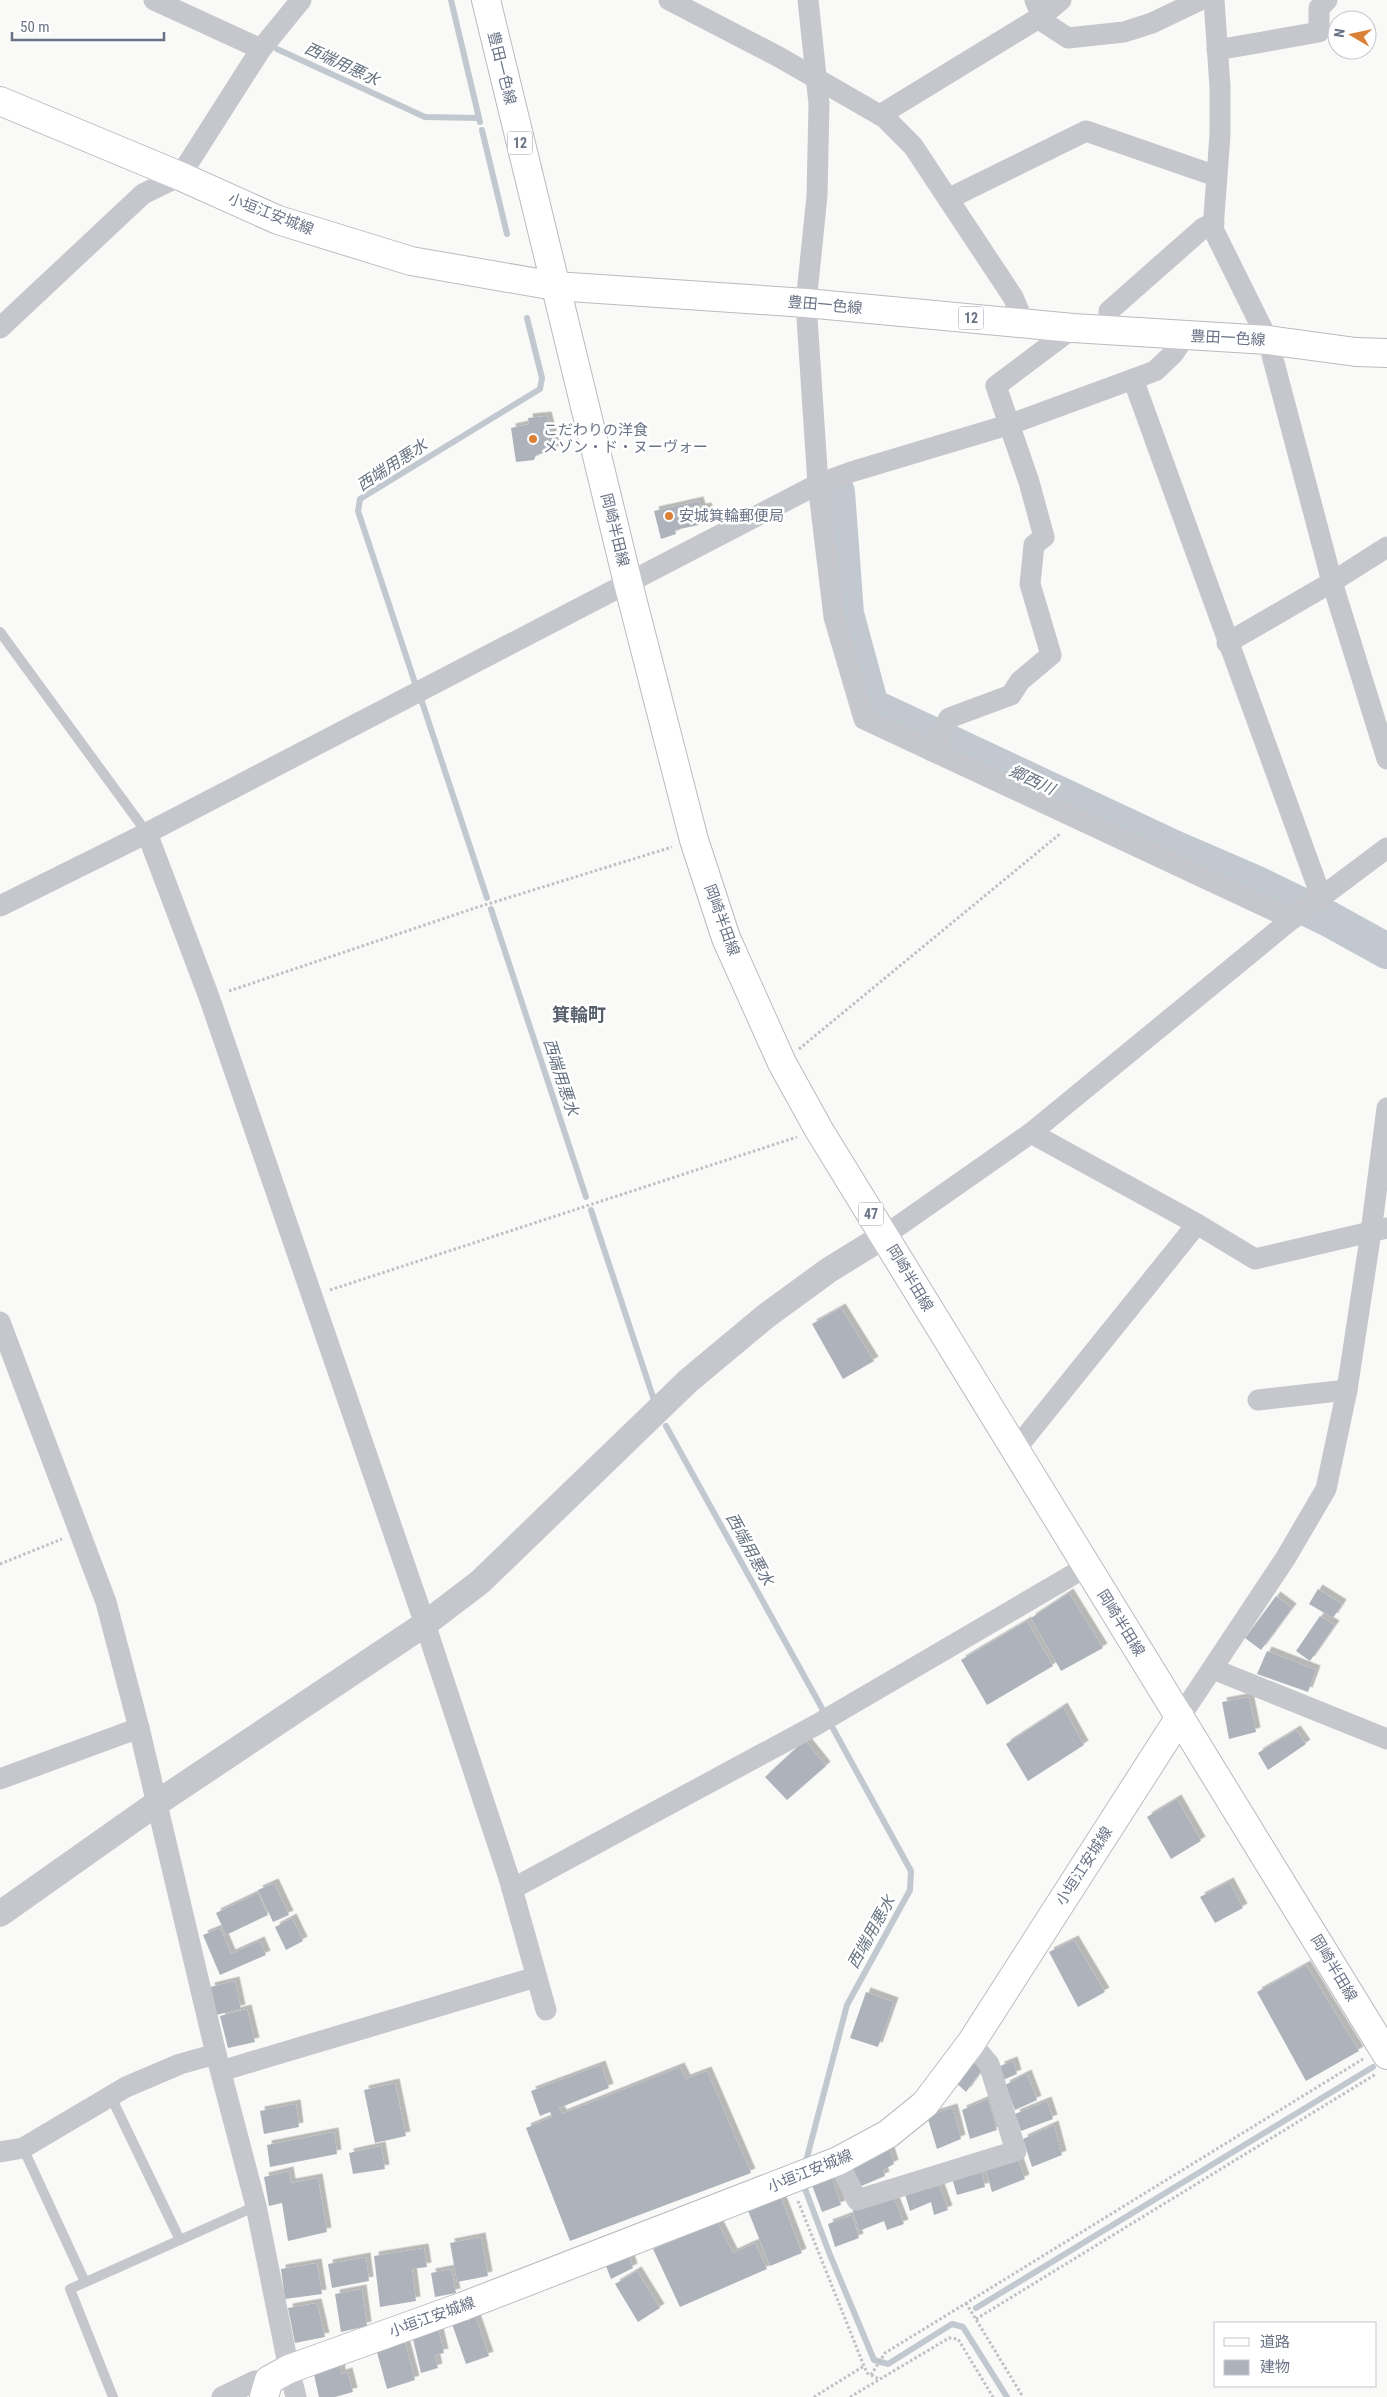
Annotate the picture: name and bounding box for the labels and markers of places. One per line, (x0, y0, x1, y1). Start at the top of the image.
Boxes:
place label: こだわりの洋食 メゾン・ド・ヌーヴォー (543, 421, 708, 456)
marker: こだわりの洋食 メゾン・ド・ヌーヴォー (527, 433, 539, 445)
place label: 安城箕輪郵便局 (679, 507, 784, 525)
marker: 安城箕輪郵便局 (663, 510, 675, 522)

